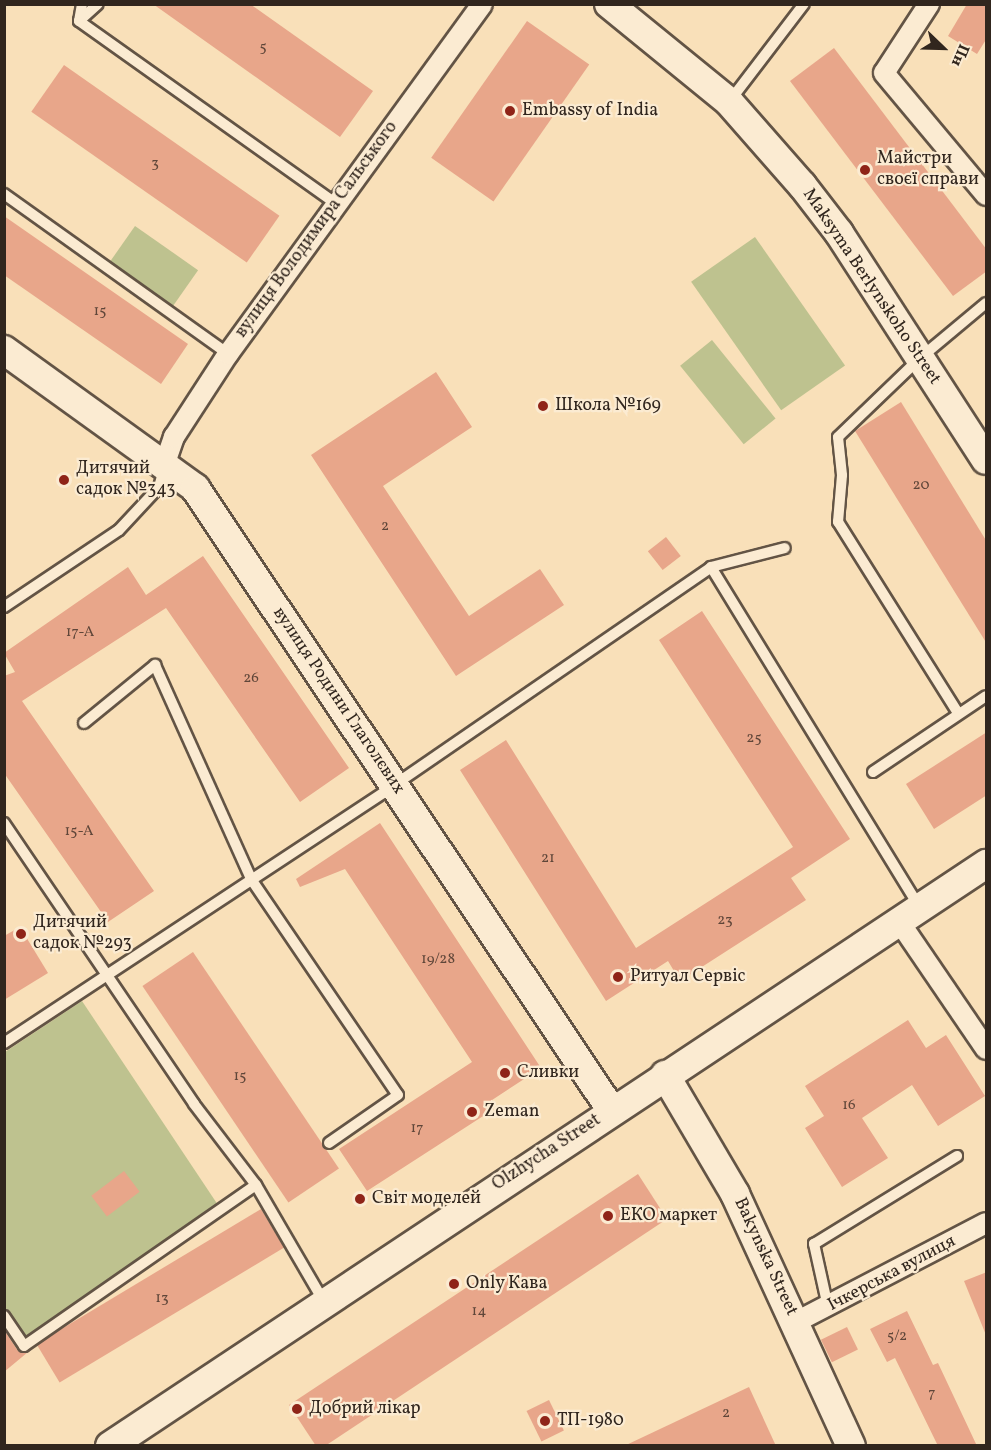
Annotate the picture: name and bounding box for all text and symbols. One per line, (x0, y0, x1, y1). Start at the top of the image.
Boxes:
north arrow (913, 18, 973, 78)
house number: 5 (259, 39, 267, 57)
text: Пн (945, 40, 974, 70)
place label: Embassy of India (522, 100, 657, 122)
marker: Embassy of India (503, 104, 517, 118)
street label: вулиця Володимира Сальського (231, 118, 403, 342)
place label: Майстри своєї справи (877, 149, 979, 192)
house number: 3 (151, 155, 159, 173)
marker: Майстри своєї справи (858, 163, 872, 177)
street label: Maksyma Berlynskoho Street (797, 185, 945, 389)
house number: 15 (93, 303, 107, 321)
place label: Школа №169 (555, 395, 661, 417)
marker: Школа №169 (536, 399, 550, 413)
place label: Дитячий садок №343 (76, 459, 175, 502)
marker: Дитячий садок №343 (57, 473, 71, 487)
house number: 20 (913, 477, 929, 495)
house number: 2 (381, 518, 389, 536)
street label: вулиця Родини Глаголєвих (267, 603, 409, 799)
house number: 17-А (66, 624, 94, 642)
house number: 26 (243, 670, 259, 688)
house number: 25 (746, 730, 762, 748)
house number: 15-А (65, 823, 93, 841)
house number: 21 (541, 850, 555, 868)
house number: 23 (717, 912, 733, 930)
place label: Дитячий садок №293 (33, 913, 132, 956)
marker: Дитячий садок №293 (14, 927, 28, 941)
house number: 19/28 (421, 951, 455, 969)
place label: Ритуал Сервіс (630, 966, 746, 988)
marker: Ритуал Сервіс (611, 970, 625, 984)
place label: Сливки (517, 1062, 579, 1084)
marker: Сливки (498, 1066, 512, 1080)
house number: 15 (233, 1068, 247, 1086)
house number: 16 (842, 1097, 856, 1115)
place label: Zeman (484, 1101, 540, 1123)
marker: Zeman (465, 1105, 479, 1119)
street label: Olzhycha Street (489, 1110, 605, 1196)
house number: 17 (410, 1120, 424, 1138)
place label: Світ моделей (372, 1188, 481, 1210)
marker: Світ моделей (353, 1192, 367, 1206)
street label: Bakynska Street (728, 1195, 802, 1319)
place label: ЕКО маркет (620, 1205, 717, 1227)
marker: ЕКО маркет (601, 1209, 615, 1223)
street label: Ічкерська вулиця (824, 1231, 960, 1317)
place label: Only Кава (466, 1273, 548, 1295)
marker: Only Кава (447, 1277, 461, 1291)
house number: 13 (155, 1290, 169, 1308)
house number: 14 (472, 1303, 486, 1321)
house number: 5/2 (887, 1328, 907, 1346)
house number: 7 (928, 1385, 936, 1403)
place label: Добрий лікар (309, 1398, 421, 1420)
marker: Добрий лікар (290, 1402, 304, 1416)
house number: 2 (722, 1405, 730, 1423)
place label: ТП-1980 (557, 1410, 624, 1432)
marker: ТП-1980 (538, 1414, 552, 1428)

